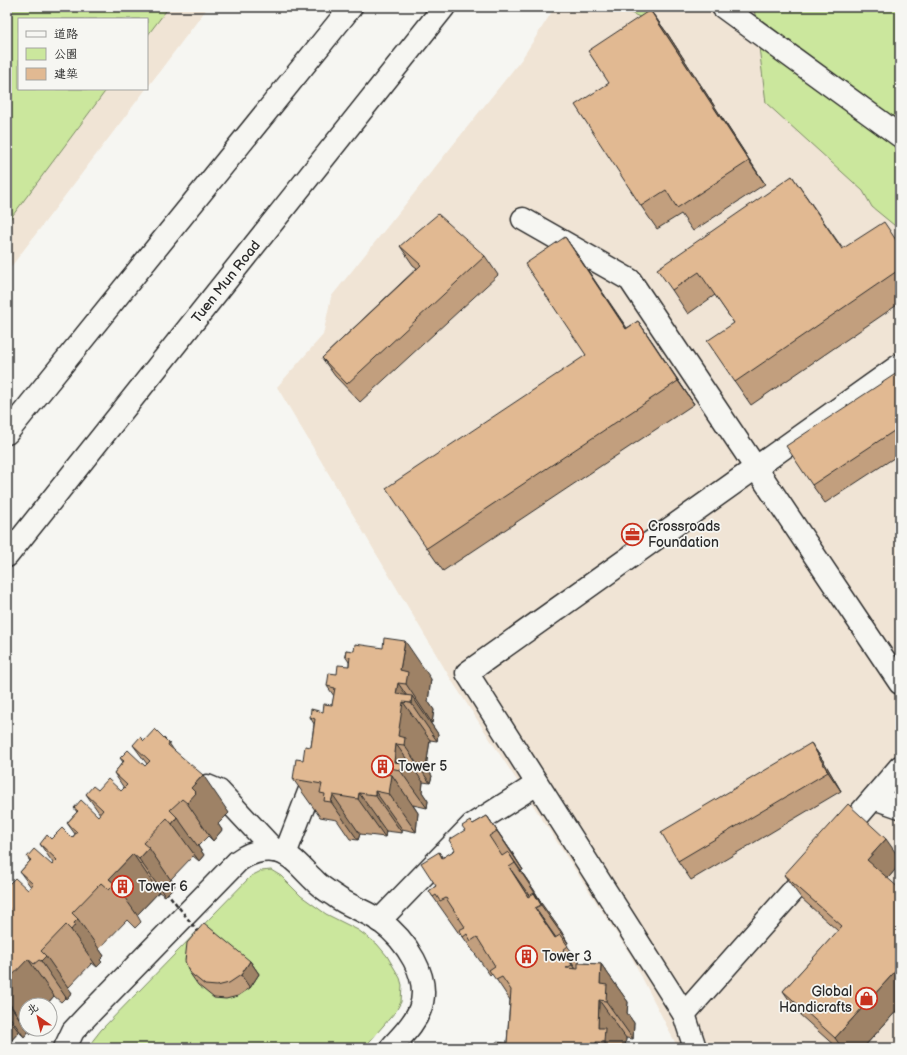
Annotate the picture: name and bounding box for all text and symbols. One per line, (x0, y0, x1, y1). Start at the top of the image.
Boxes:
legend (18, 18, 148, 90)
text: 道路 (54, 27, 78, 42)
text: 公園 (54, 47, 78, 62)
text: 建築 (54, 67, 78, 82)
street label: Tuen Mun Road (188, 237, 264, 326)
place label: Crossroads Foundation (648, 518, 720, 551)
office icon: Crossroads Foundation (619, 521, 645, 547)
building icon: Tower 5 (370, 753, 396, 779)
place label: Tower 5 (398, 758, 447, 775)
building icon: Tower 6 (110, 873, 136, 899)
place label: Tower 6 (138, 878, 188, 895)
building icon: Tower 3 (514, 943, 540, 969)
place label: Tower 3 (542, 948, 592, 965)
place label: Global Handicrafts (779, 983, 852, 1016)
shop icon: Global Handicrafts (854, 986, 880, 1012)
north arrow (18, 997, 58, 1037)
text: 北 (24, 1001, 41, 1018)

